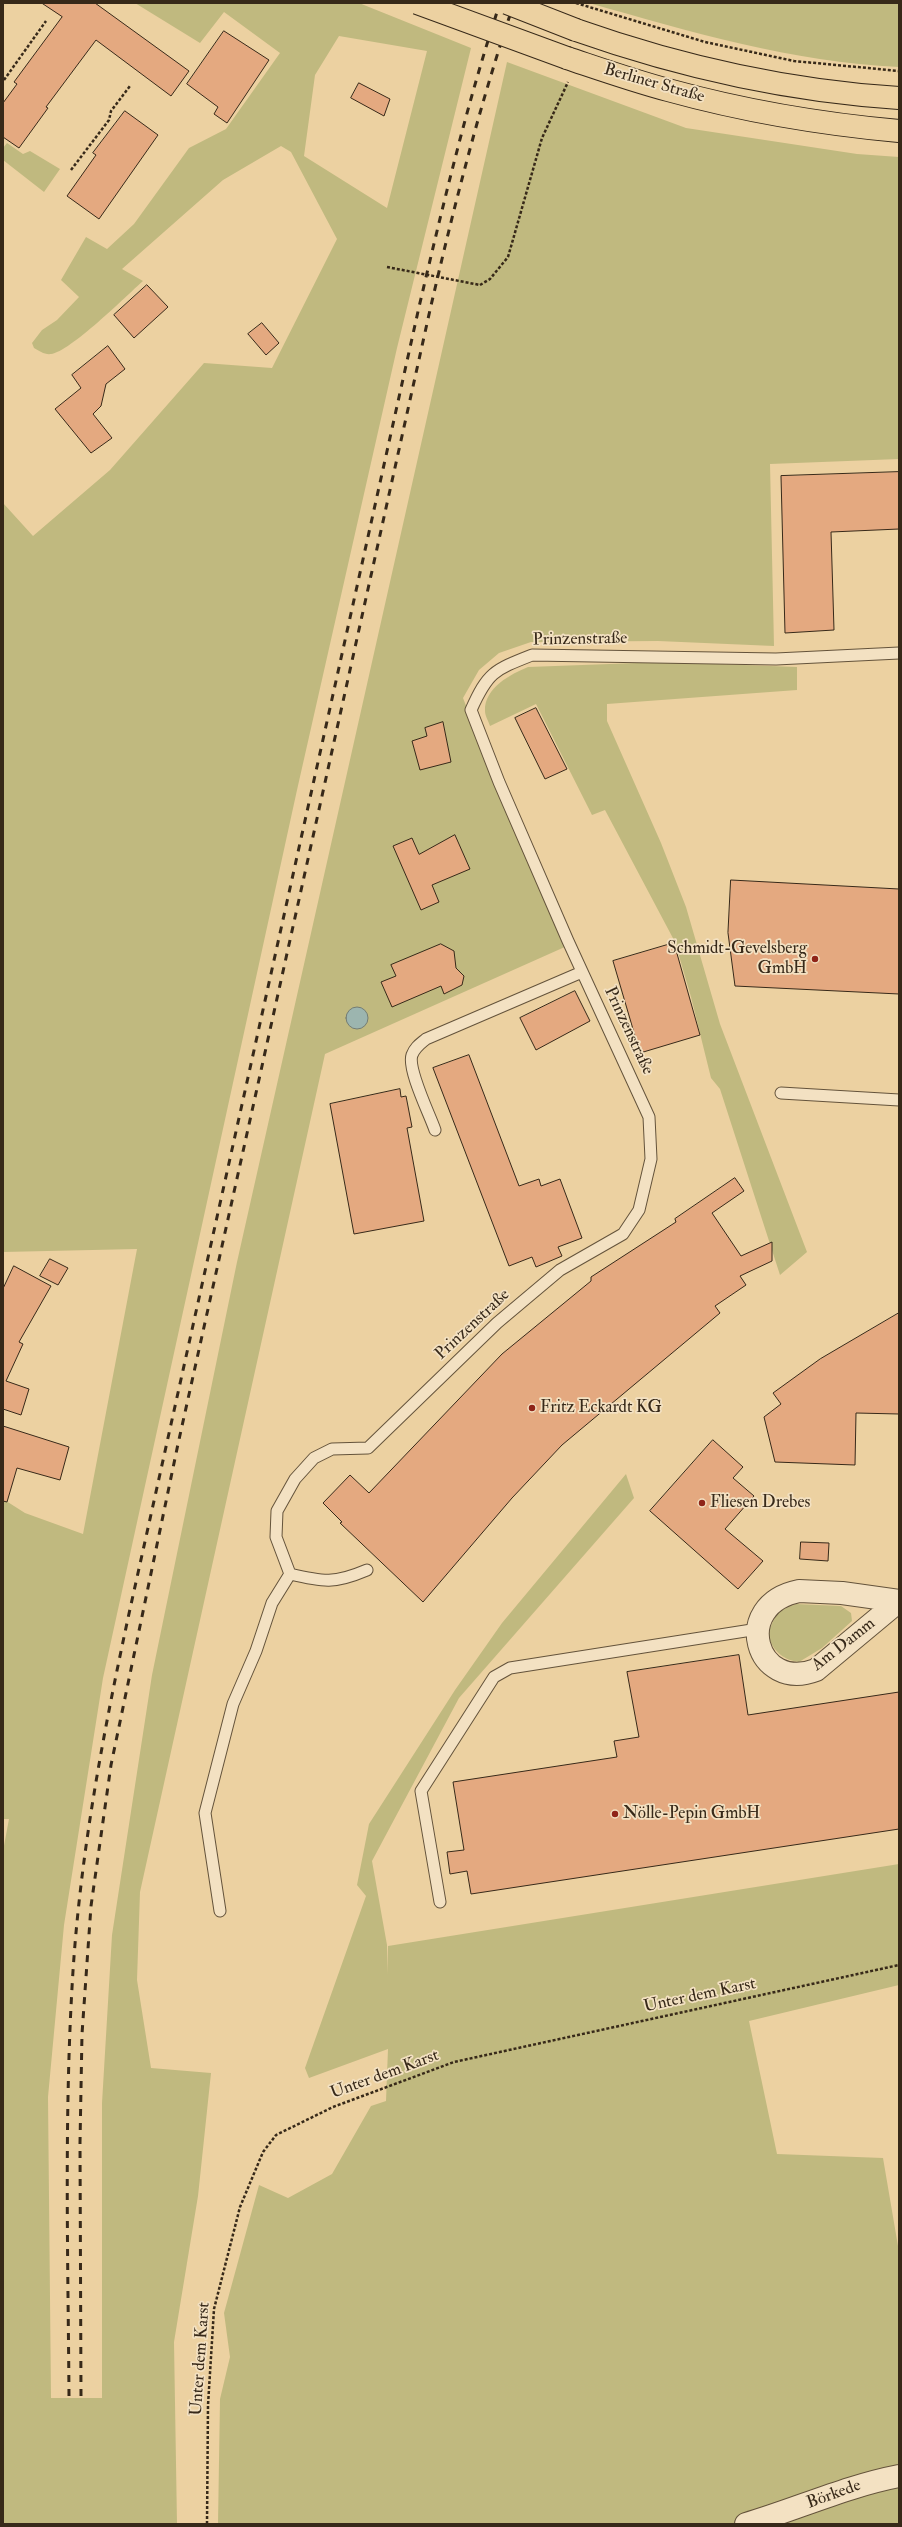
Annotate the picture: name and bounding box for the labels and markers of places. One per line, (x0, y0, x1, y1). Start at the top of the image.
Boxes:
place label: Schmidt-Gevelsberg GmbH (667, 939, 807, 979)
marker: Schmidt-Gevelsberg GmbH (810, 954, 820, 964)
place label: Fritz Eckardt KG (540, 1398, 662, 1418)
marker: Fritz Eckardt KG (527, 1403, 537, 1413)
place label: Fliesen Drebes (710, 1493, 810, 1513)
marker: Fliesen Drebes (697, 1498, 707, 1508)
place label: Nölle-Pepin GmbH (623, 1804, 760, 1824)
marker: Nölle-Pepin GmbH (610, 1809, 620, 1819)

